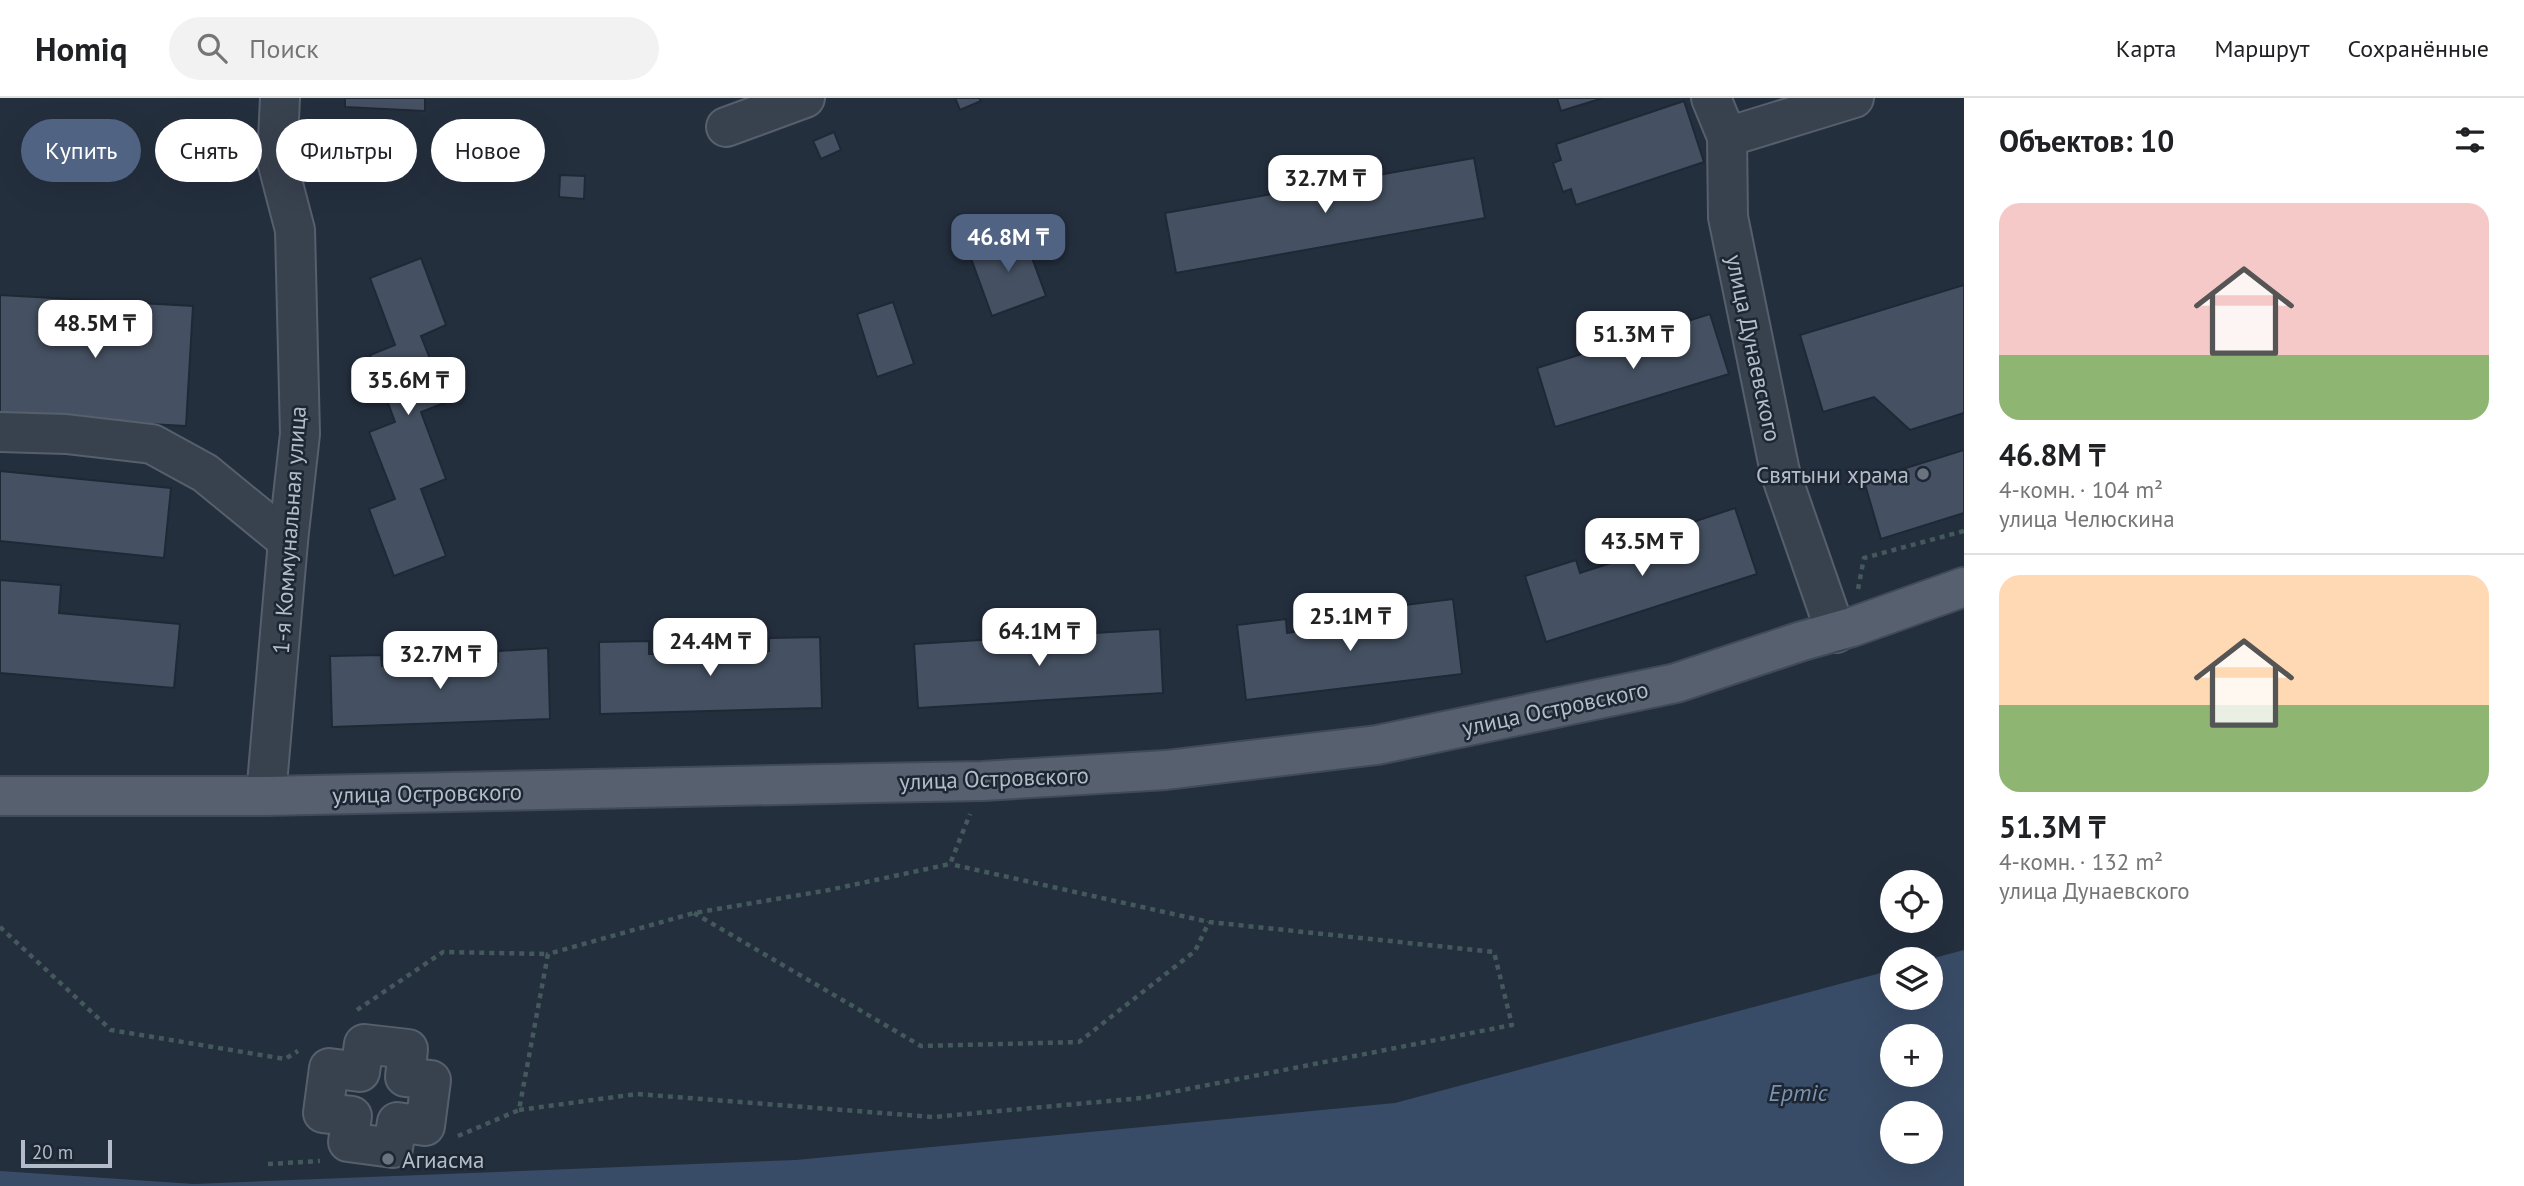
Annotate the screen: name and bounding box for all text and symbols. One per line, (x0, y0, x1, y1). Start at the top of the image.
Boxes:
search box (169, 17, 659, 80)
text: Homiq (35, 27, 127, 70)
icon: search (193, 29, 231, 67)
text: Поиск (249, 32, 319, 65)
text: Карта (2116, 33, 2176, 64)
text: Маршрут (2214, 33, 2309, 64)
text: Сохранённые (2347, 33, 2489, 64)
chip: Купить (21, 119, 141, 182)
chip: Снять (155, 119, 262, 182)
chip: Фильтры (276, 119, 417, 182)
chip: Новое (431, 119, 545, 182)
text: Объектов: 10 (1999, 121, 2174, 160)
icon: filters (2451, 121, 2489, 159)
pin: 32.7M ₸ (1260, 156, 1390, 215)
text: 32.7M ₸ (1284, 163, 1366, 192)
pin: 46.8M ₸ (943, 214, 1073, 274)
text: 46.8M ₸ (967, 222, 1049, 251)
icon: home (2181, 248, 2307, 374)
street label: улица Дунаевского (1720, 252, 1788, 444)
pin: 48.5M ₸ (30, 300, 160, 360)
text: 48.5M ₸ (54, 308, 136, 337)
pin: 51.3M ₸ (1568, 312, 1698, 371)
text: 51.3M ₸ (1592, 319, 1674, 348)
pin: 35.6M ₸ (343, 358, 473, 417)
text: 35.6M ₸ (367, 365, 449, 394)
street label: 1-я Коммунальная улица (266, 405, 312, 655)
text: 46.8M ₸ (1999, 435, 2105, 474)
place label: Святыни храма (1756, 460, 1909, 489)
marker: Святыни храма (1915, 466, 1931, 482)
text: 4-комн. · 104 m² (1999, 475, 2163, 504)
text: улица Челюскина (1999, 504, 2175, 533)
pin: 43.5M ₸ (1577, 518, 1707, 578)
text: 43.5M ₸ (1601, 526, 1683, 555)
pin: 25.1M ₸ (1285, 594, 1415, 653)
text: 25.1M ₸ (1309, 601, 1391, 630)
pin: 64.1M ₸ (974, 608, 1104, 668)
text: 64.1M ₸ (998, 616, 1080, 645)
pin: 24.4M ₸ (645, 618, 775, 678)
icon: home (2181, 620, 2307, 746)
text: 24.4M ₸ (669, 626, 751, 655)
pin: 32.7M ₸ (375, 632, 505, 691)
text: 32.7M ₸ (399, 639, 481, 668)
street label: улица Островского (1459, 674, 1651, 742)
street label: улица Островского (899, 760, 1089, 796)
street label: улица Островского (332, 777, 522, 809)
text: 51.3M ₸ (1999, 807, 2105, 846)
text: 4-комн. · 132 m² (1999, 847, 2163, 876)
map controls (1880, 870, 1943, 1164)
button: locate (1880, 870, 1943, 933)
text: улица Дунаевского (1999, 876, 2189, 905)
button: layers (1880, 947, 1943, 1010)
button: + (1880, 1024, 1943, 1087)
water label: Ертіс (1768, 1077, 1828, 1108)
button: − (1880, 1101, 1943, 1164)
scale bar (21, 1137, 112, 1169)
text: 20 m (32, 1140, 73, 1164)
place label: Агиасма (402, 1145, 485, 1174)
marker: Агиасма (380, 1151, 396, 1167)

